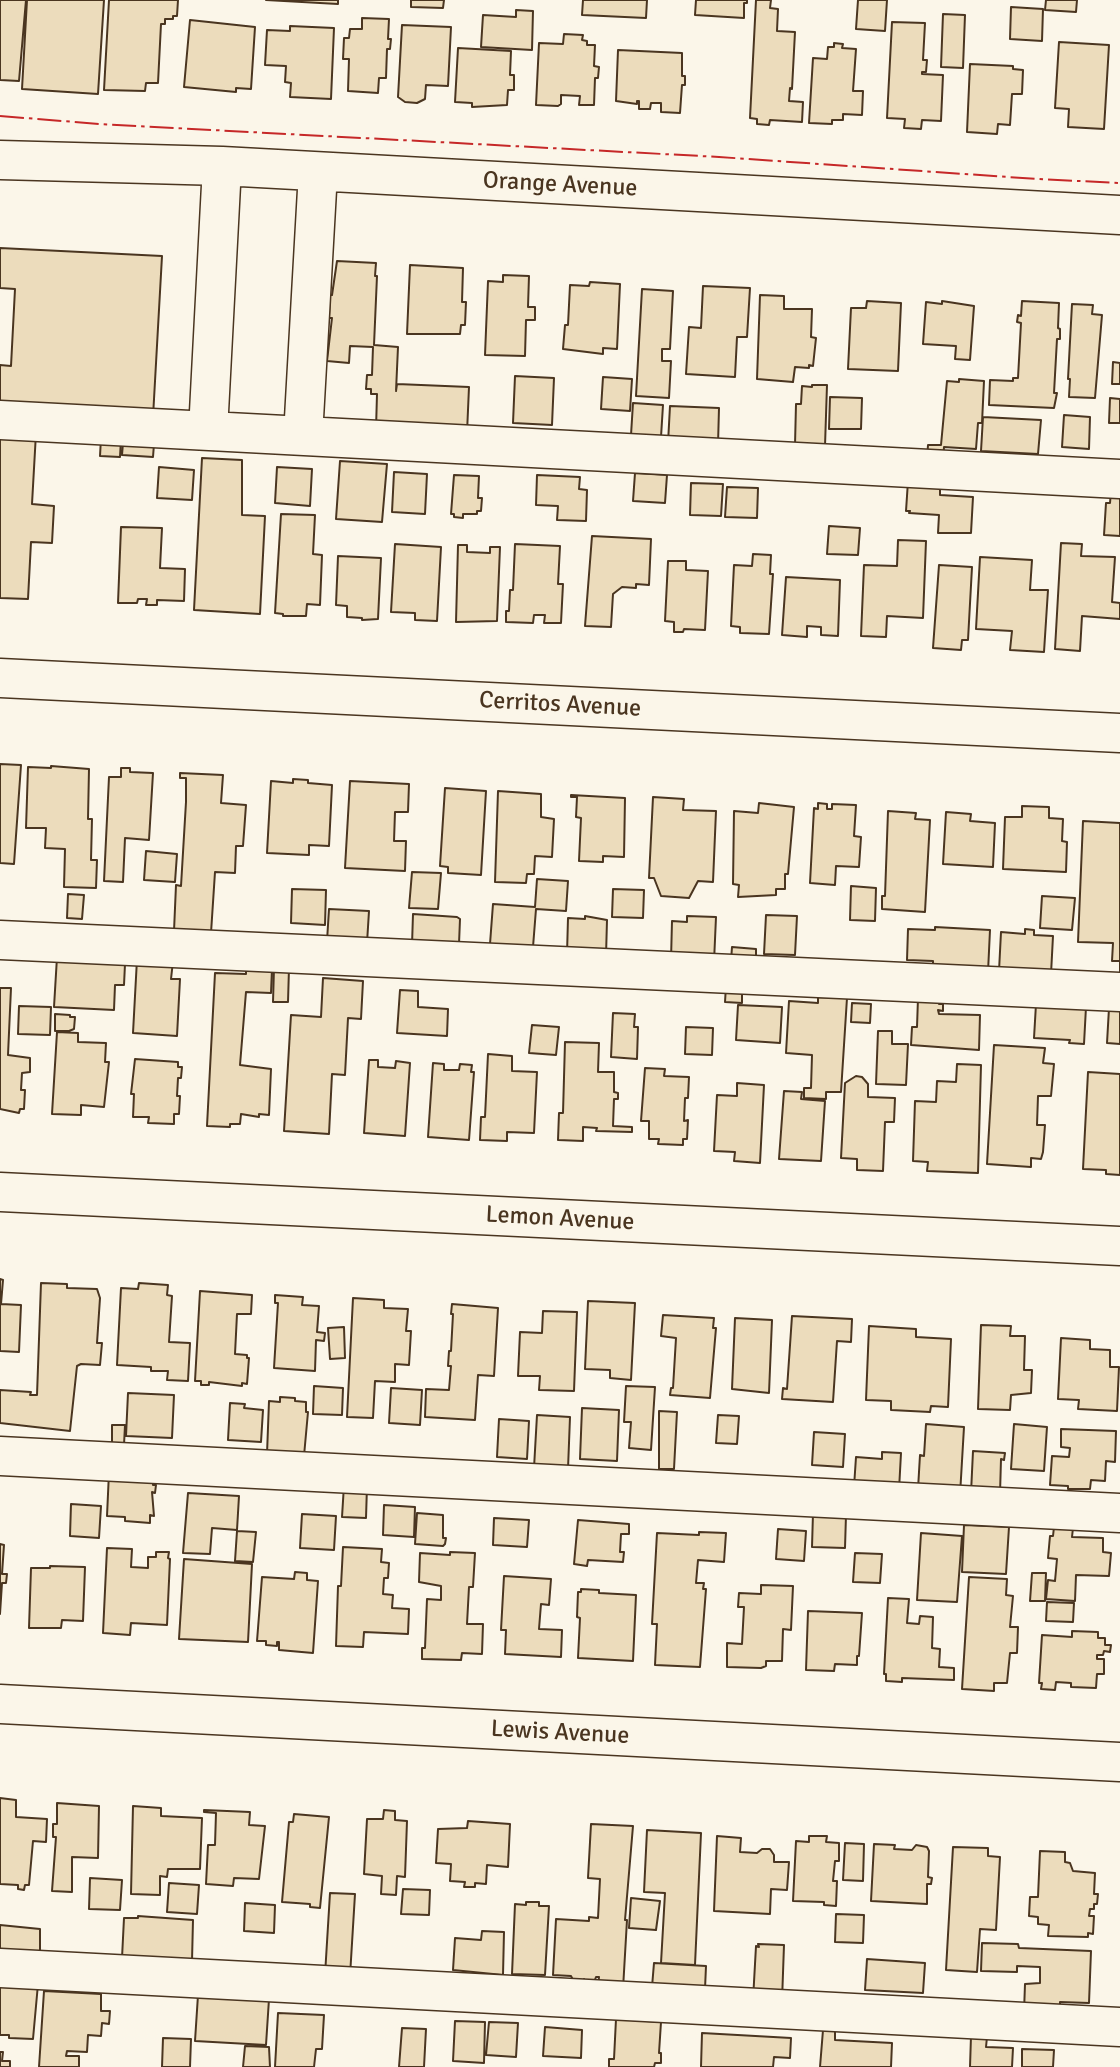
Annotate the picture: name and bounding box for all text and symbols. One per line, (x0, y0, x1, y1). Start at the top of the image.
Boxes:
street label: Orange Avenue (482, 167, 638, 203)
street label: Cerritos Avenue (478, 686, 642, 724)
street label: Lemon Avenue (485, 1201, 635, 1237)
street label: Lewis Avenue (490, 1715, 630, 1751)

